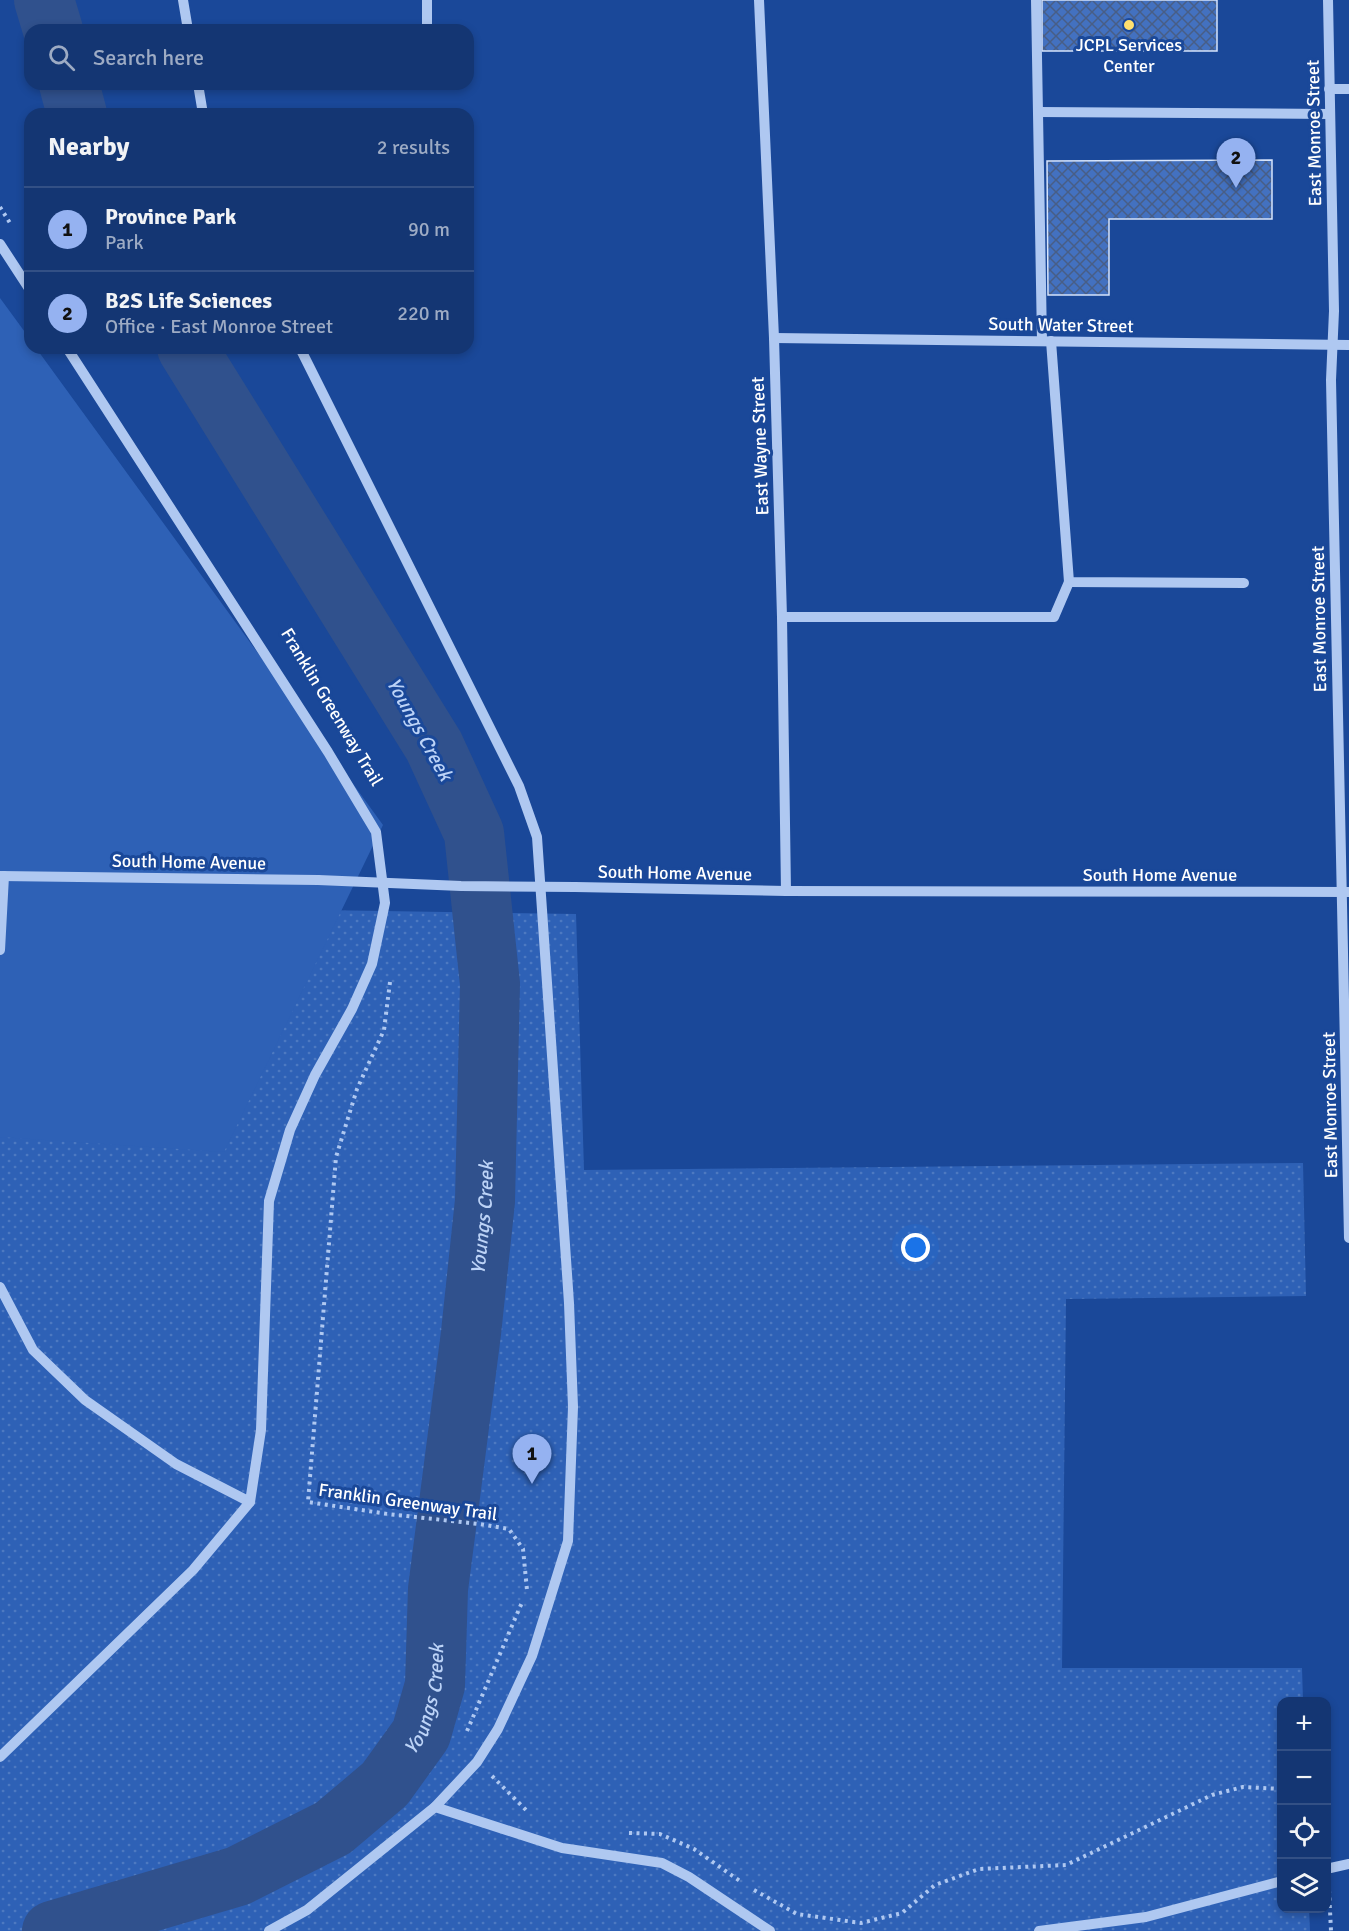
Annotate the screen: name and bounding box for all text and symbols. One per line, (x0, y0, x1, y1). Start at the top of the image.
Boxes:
marker: JCPL Services Center (1122, 18, 1136, 32)
search box (24, 24, 474, 90)
place label: JCPL Services Center (1076, 34, 1182, 77)
icon: search (45, 41, 78, 74)
text: Search here (93, 44, 204, 71)
street label: East Monroe Street (1302, 60, 1326, 206)
text: Nearby (48, 131, 129, 163)
text: 2 results (377, 135, 450, 160)
pin: 2 (1216, 138, 1256, 188)
text: Province Park (105, 203, 236, 230)
text: 1 (62, 217, 73, 242)
text: 90 m (408, 217, 450, 242)
text: Park (105, 230, 143, 255)
text: B2S Life Sciences (105, 287, 272, 314)
text: 2 (62, 301, 73, 326)
text: 220 m (397, 301, 450, 326)
street label: South Water Street (988, 313, 1134, 337)
text: Office · East Monroe Street (105, 314, 333, 339)
street label: East Wayne Street (747, 376, 773, 516)
street label: East Monroe Street (1307, 546, 1331, 692)
street label: Franklin Greenway Trail (276, 624, 388, 790)
water label: Youngs Creek (381, 673, 459, 787)
street label: South Home Avenue (112, 850, 266, 874)
street label: South Home Avenue (598, 861, 752, 885)
street label: South Home Avenue (1083, 864, 1237, 886)
street label: East Monroe Street (1318, 1032, 1342, 1178)
water label: Youngs Creek (465, 1159, 499, 1276)
your location (901, 1233, 930, 1262)
pin: 1 (512, 1434, 552, 1484)
street label: Franklin Greenway Trail (317, 1479, 499, 1525)
water label: Youngs Creek (398, 1642, 449, 1760)
map controls (1277, 1697, 1331, 1913)
button: + (1277, 1697, 1331, 1751)
button: − (1277, 1751, 1331, 1805)
button: locate (1277, 1805, 1331, 1859)
button: layers (1277, 1859, 1331, 1913)

